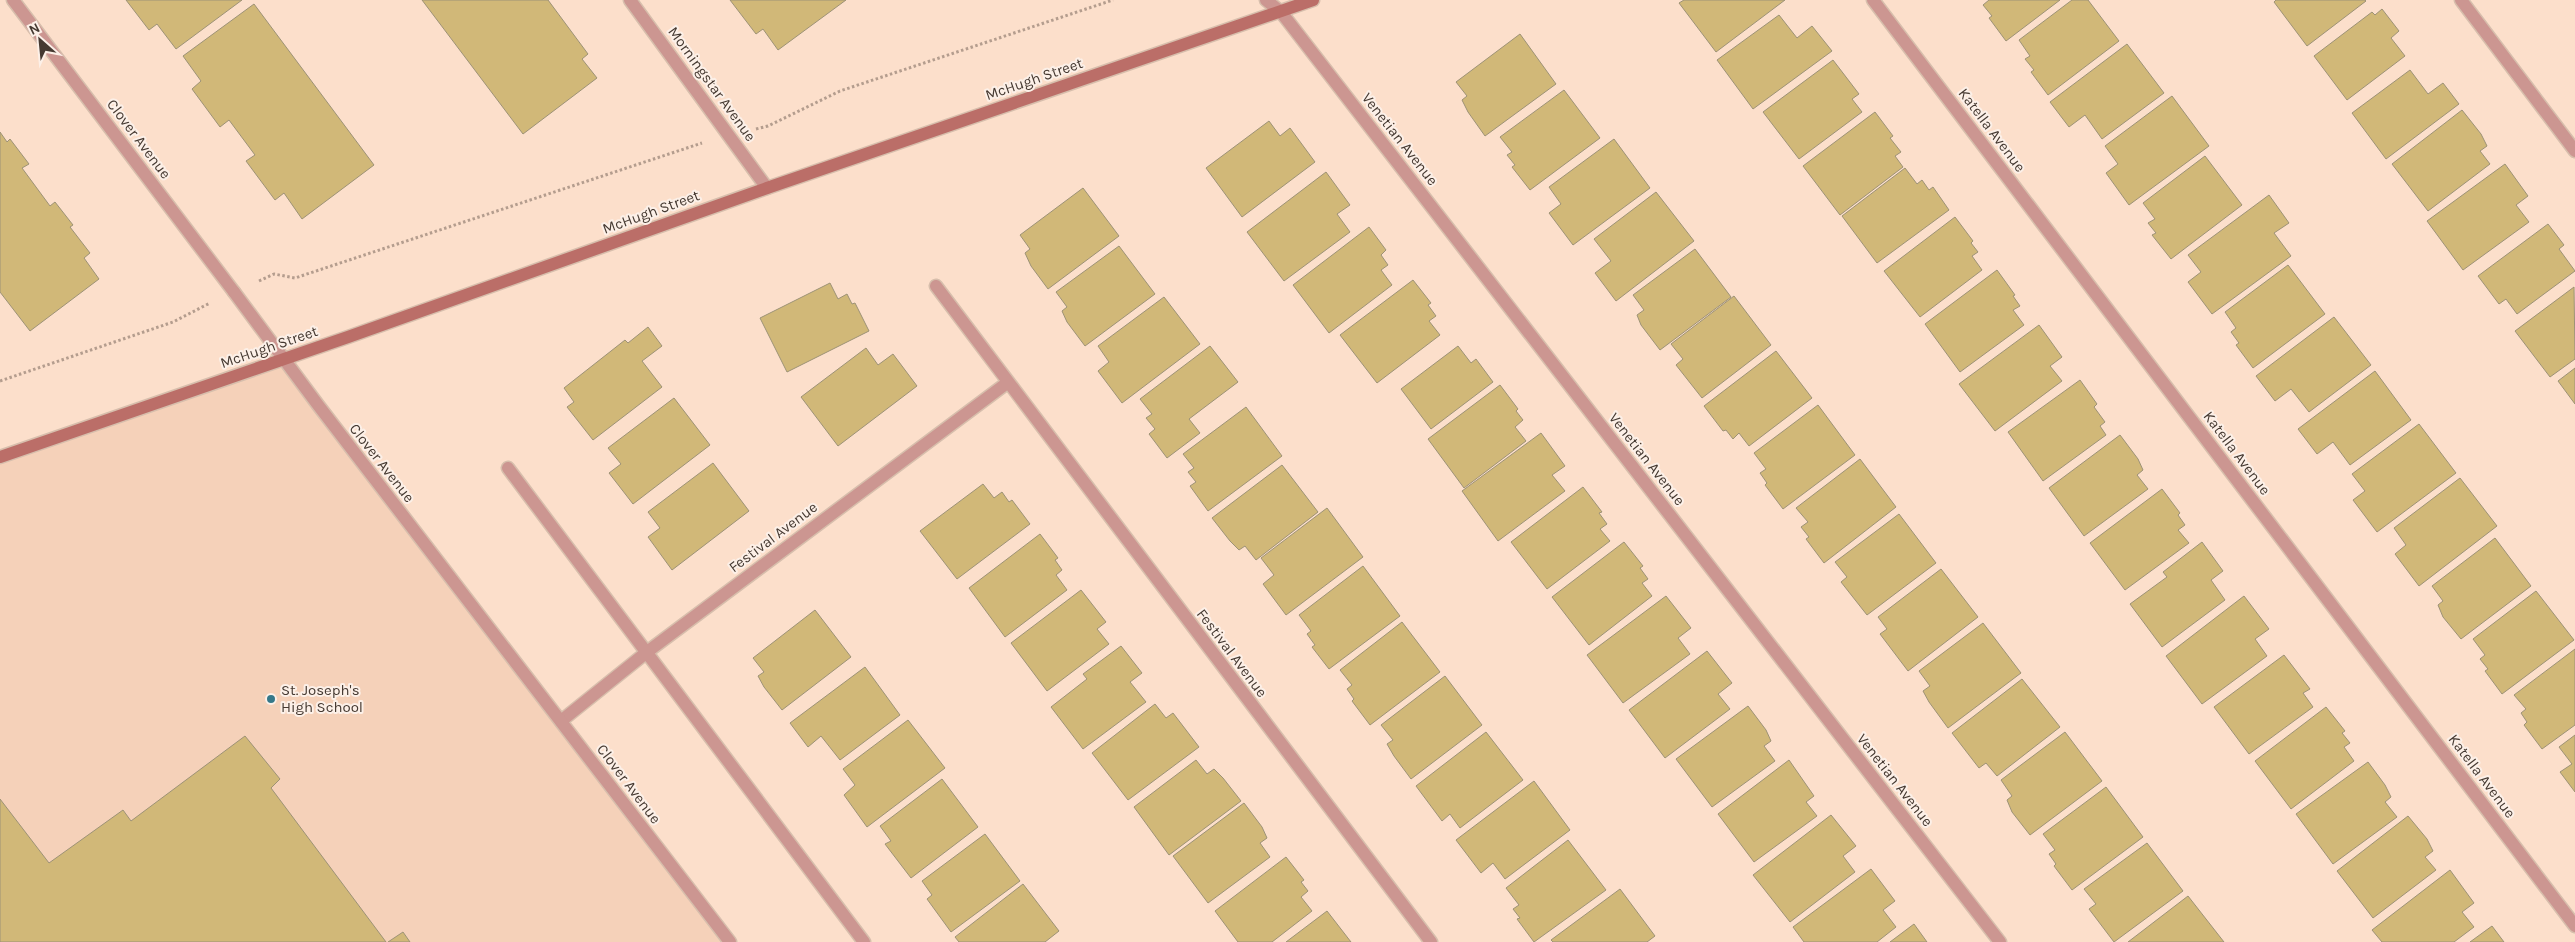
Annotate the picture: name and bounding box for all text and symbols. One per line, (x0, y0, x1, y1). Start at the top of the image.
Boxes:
north arrow (15, 15, 65, 65)
text: N (26, 19, 43, 39)
street label: Morningstar Avenue (664, 23, 760, 145)
street label: McHugh Street (983, 54, 1085, 104)
street label: Katella Avenue (1955, 85, 2029, 175)
street label: Venetian Avenue (1358, 89, 1442, 189)
street label: Clover Avenue (103, 96, 175, 182)
street label: McHugh Street (600, 186, 702, 238)
street label: McHugh Street (218, 322, 320, 372)
street label: Katella Avenue (2200, 408, 2274, 498)
street label: Venetian Avenue (1605, 409, 1689, 509)
street label: Clover Avenue (346, 420, 418, 506)
street label: Festival Avenue (725, 498, 821, 576)
street label: Festival Avenue (1193, 605, 1271, 701)
place label: St. Joseph's High School (281, 681, 363, 716)
marker: St. Joseph's High School (265, 693, 277, 705)
street label: Venetian Avenue (1853, 730, 1937, 830)
street label: Katella Avenue (2445, 731, 2519, 821)
street label: Clover Avenue (593, 741, 665, 827)

